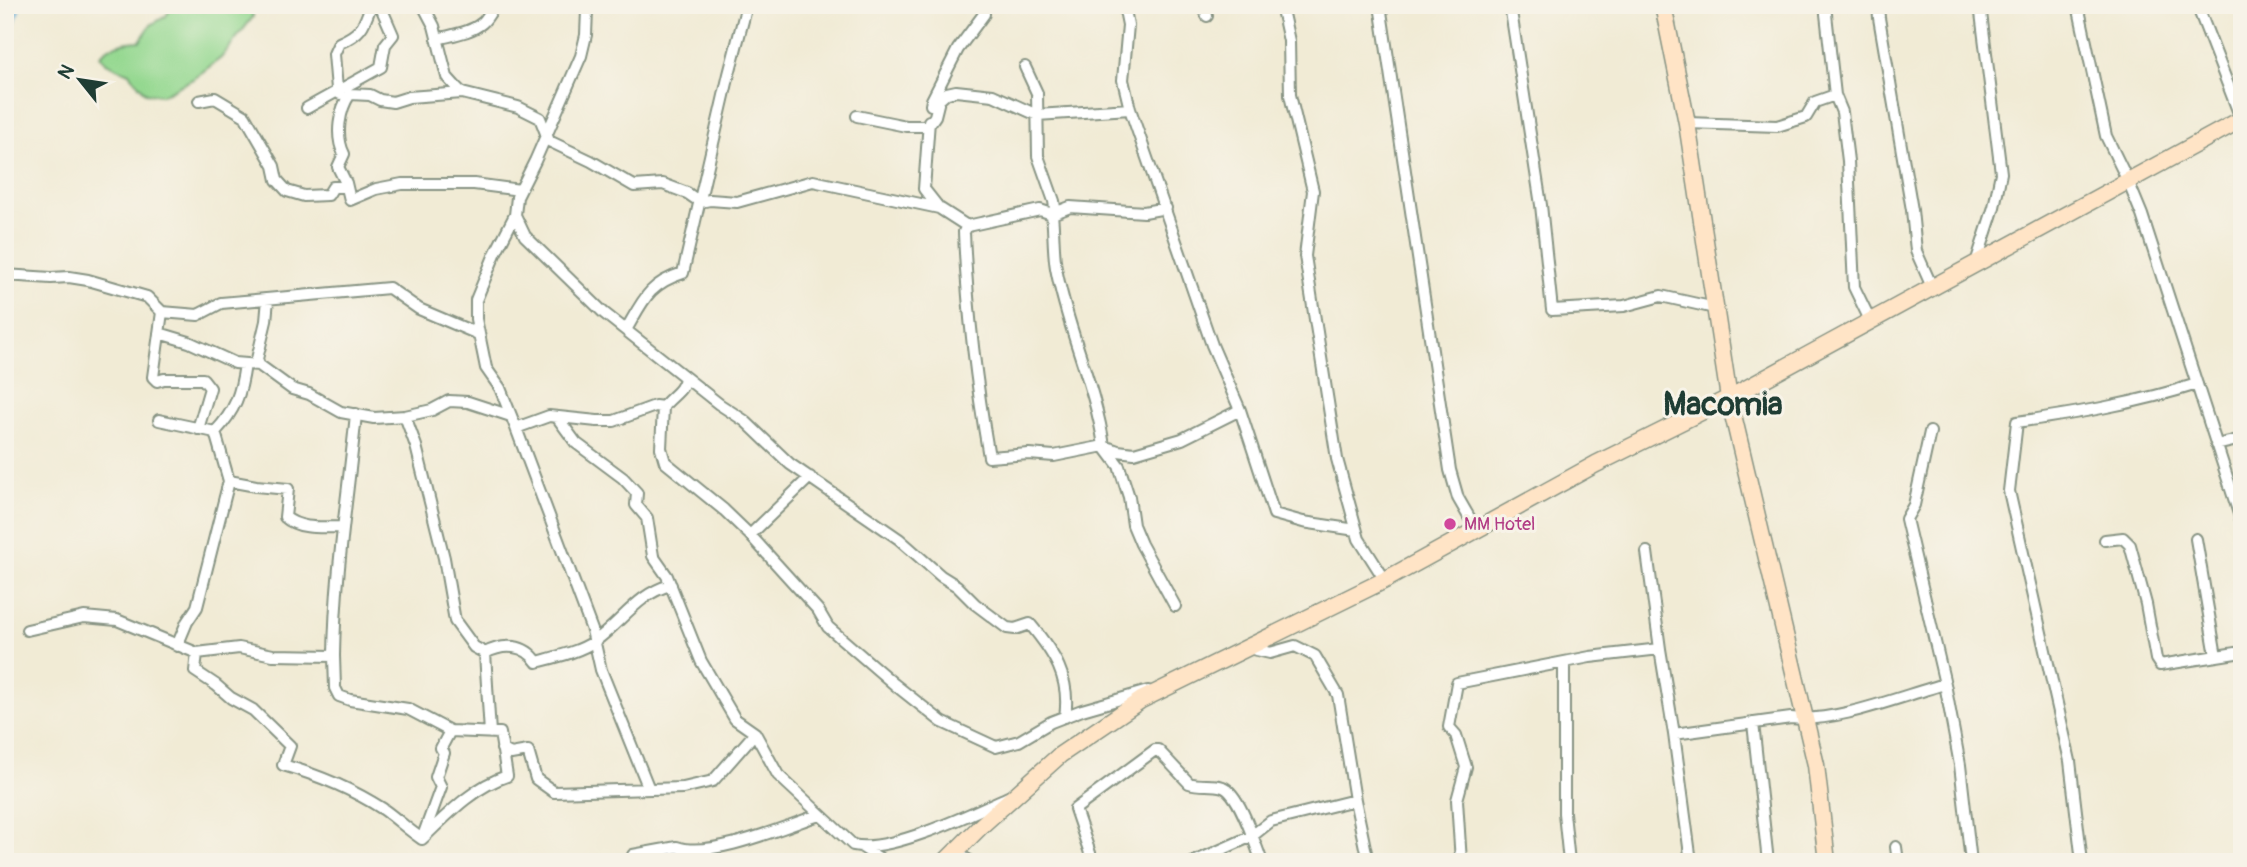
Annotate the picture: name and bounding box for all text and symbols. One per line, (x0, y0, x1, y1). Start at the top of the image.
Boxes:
north arrow (46, 46, 116, 116)
text: N (53, 60, 80, 84)
district label: Macomia (1663, 385, 1783, 425)
place label: MM Hotel (1464, 513, 1535, 536)
marker: MM Hotel (1442, 516, 1458, 532)

